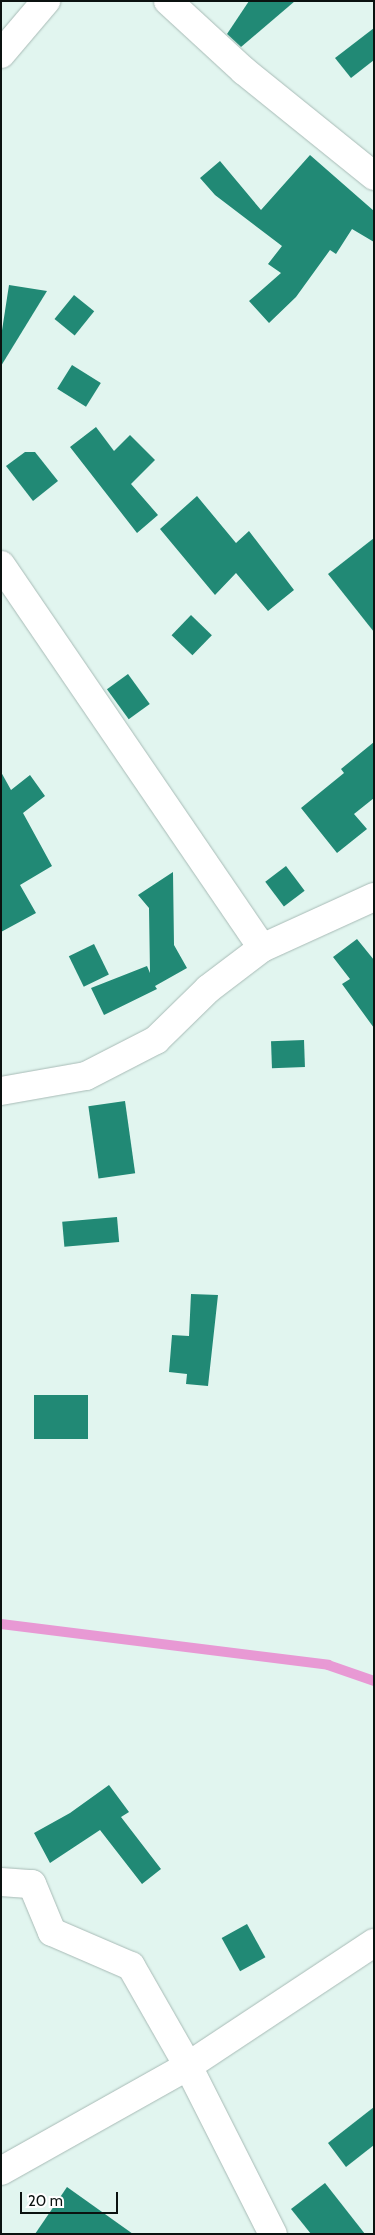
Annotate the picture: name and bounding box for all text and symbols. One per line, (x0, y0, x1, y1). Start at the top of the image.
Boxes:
scale bar (22, 2182, 120, 2214)
text: 20 m (28, 2192, 63, 2210)

